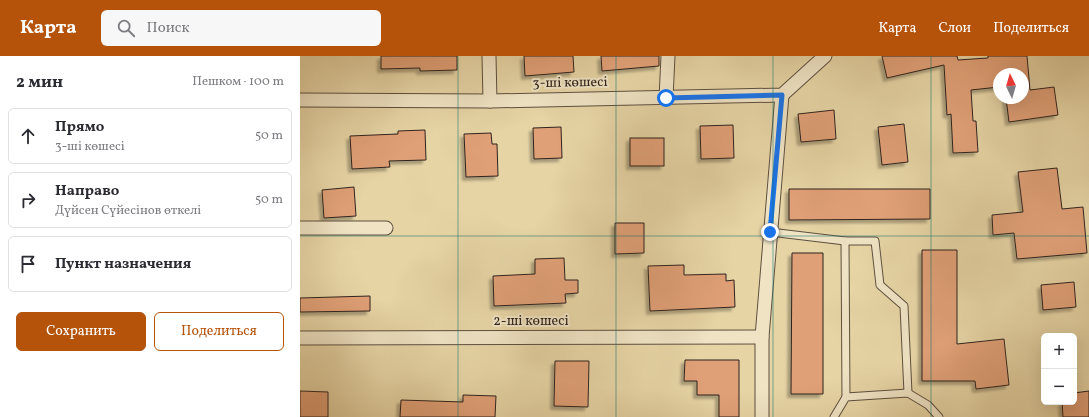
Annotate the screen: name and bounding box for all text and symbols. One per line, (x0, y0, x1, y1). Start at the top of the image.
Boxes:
search box (101, 10, 381, 46)
text: Карта (20, 15, 77, 41)
icon: search (115, 17, 137, 39)
text: Поиск (147, 18, 190, 39)
text: Карта (878, 19, 916, 38)
text: Слои (938, 19, 971, 38)
text: Поделиться (993, 19, 1069, 38)
north arrow (993, 68, 1029, 104)
text: 2 мин (16, 71, 63, 94)
text: Пешком · 100 m (192, 73, 284, 91)
street label: 3-ші көшесі (532, 73, 608, 93)
route start (657, 89, 675, 107)
text: Прямо (55, 117, 104, 138)
icon: ahead (17, 125, 39, 147)
text: 50 m (255, 127, 283, 145)
text: 3-ші көшесі (55, 138, 125, 156)
text: Направо (55, 181, 119, 202)
icon: right (17, 189, 39, 211)
text: 50 m (255, 191, 283, 209)
text: Дүйсен Сүйесінов өткелі (55, 202, 201, 220)
route end (761, 223, 779, 241)
icon: arrive (17, 253, 39, 275)
text: Пункт назначения (55, 254, 191, 275)
button: Сохранить (16, 312, 146, 351)
button: Поделиться (154, 312, 284, 351)
street label: 2-ші көшесі (493, 312, 569, 331)
map controls (1041, 333, 1077, 405)
button: + (1041, 333, 1077, 369)
button: − (1041, 369, 1077, 405)

